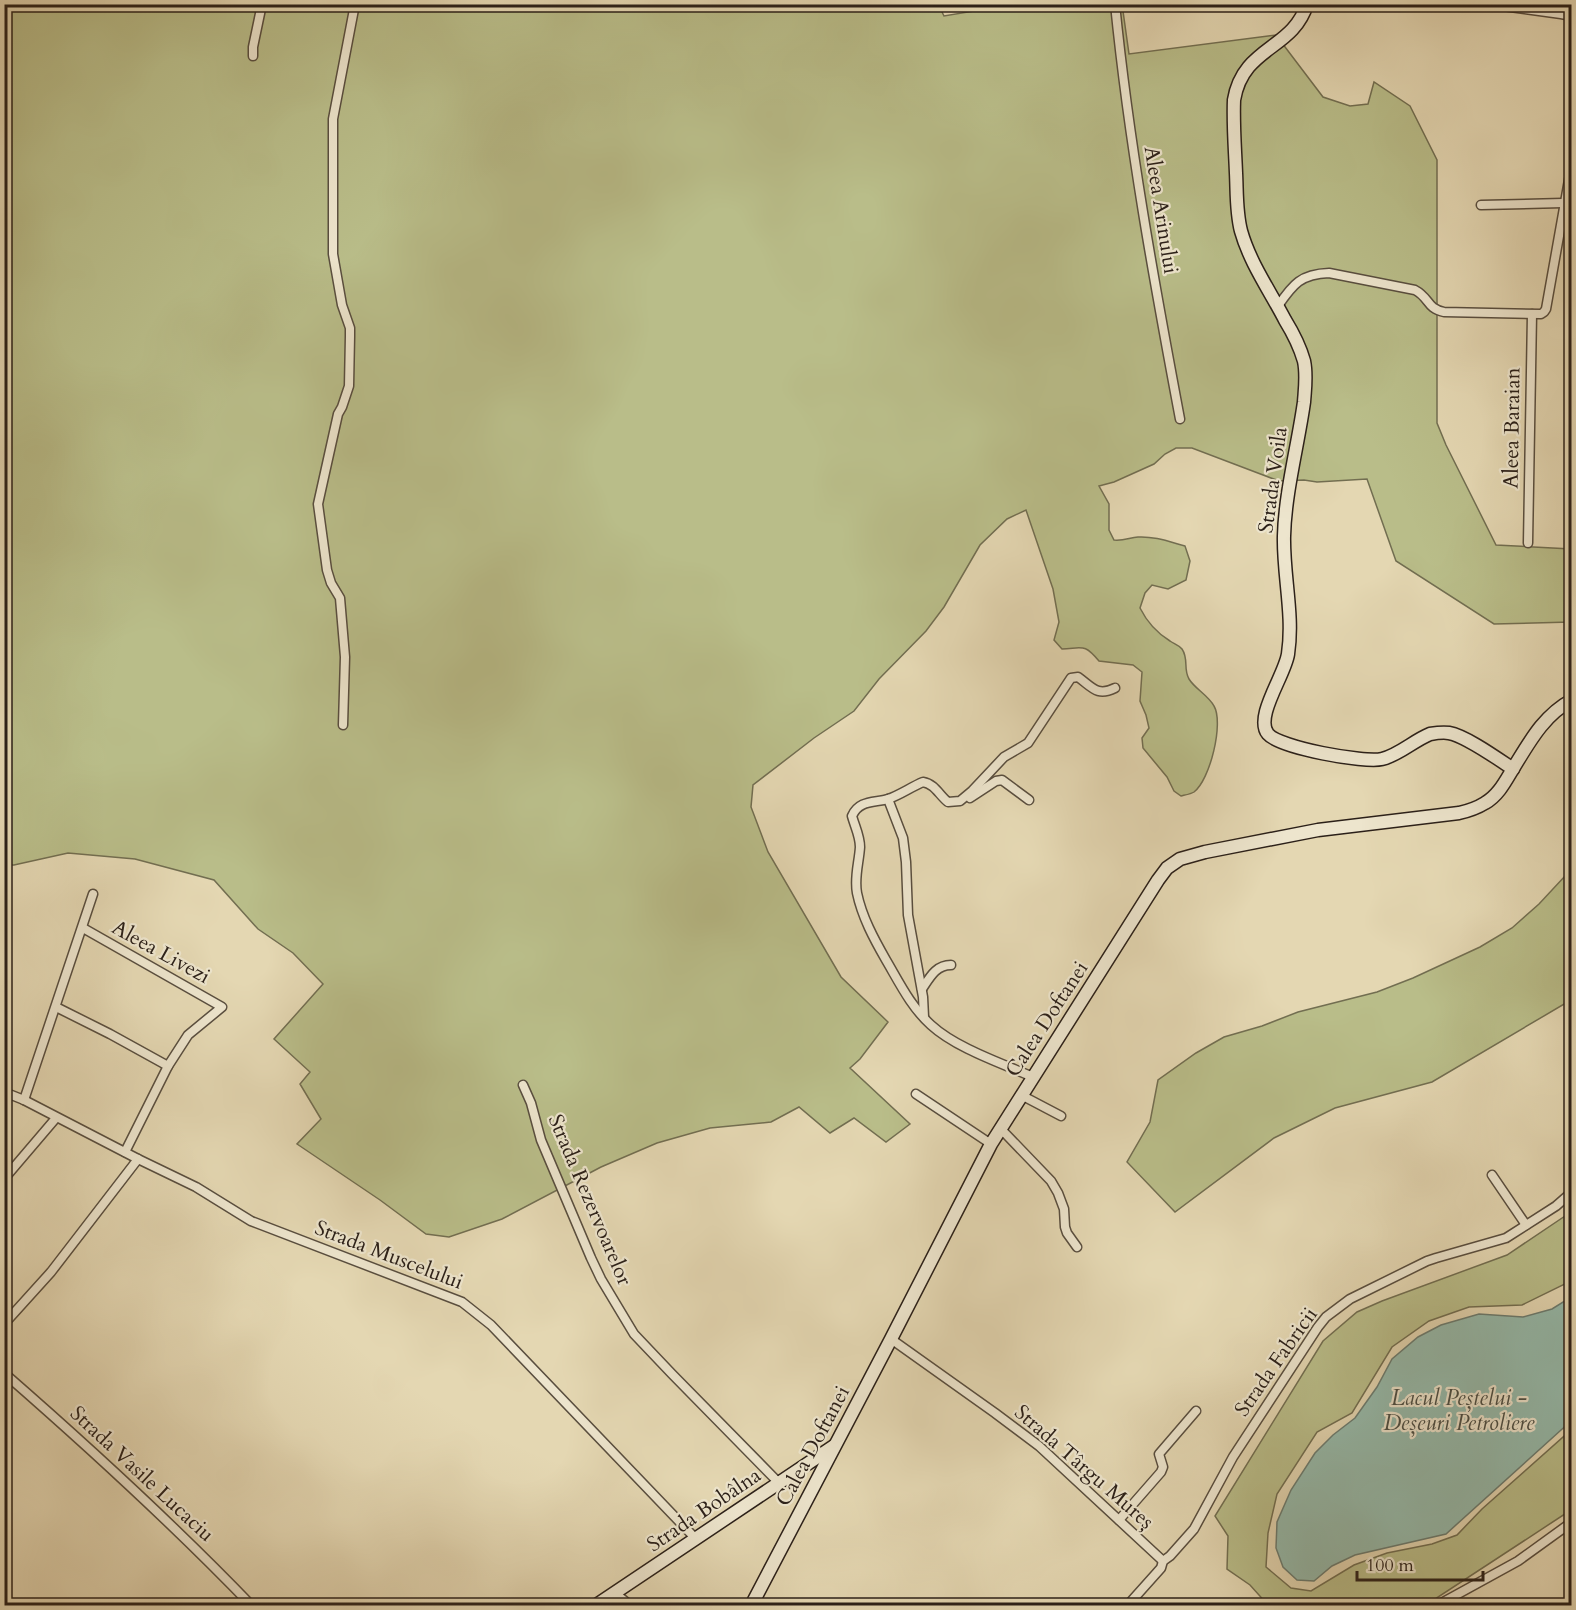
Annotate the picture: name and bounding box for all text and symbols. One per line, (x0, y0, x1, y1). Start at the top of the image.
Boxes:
street label: Aleea Arinului (1137, 144, 1185, 276)
street label: Aleea Baraian (1496, 367, 1528, 489)
street label: Strada Voila (1251, 425, 1295, 535)
street label: Aleea Livezi (107, 913, 215, 991)
street label: Calea Doftanei (999, 955, 1095, 1083)
street label: Strada Rezervoarelor (541, 1110, 639, 1290)
street label: Strada Muscelului (311, 1213, 468, 1297)
street label: Strada Fabricii (1228, 1302, 1324, 1422)
street label: Calea Doftanei (769, 1381, 857, 1511)
water label: Lacul Peștelui - Deșeuri Petroliere (1383, 1383, 1535, 1438)
street label: Strada Târgu Mureș (1008, 1398, 1160, 1536)
street label: Strada Vasile Lucaciu (63, 1399, 221, 1549)
street label: Strada Bobâlna (641, 1461, 767, 1559)
scale bar (1357, 1544, 1483, 1582)
text: 100 m (1366, 1553, 1414, 1578)

